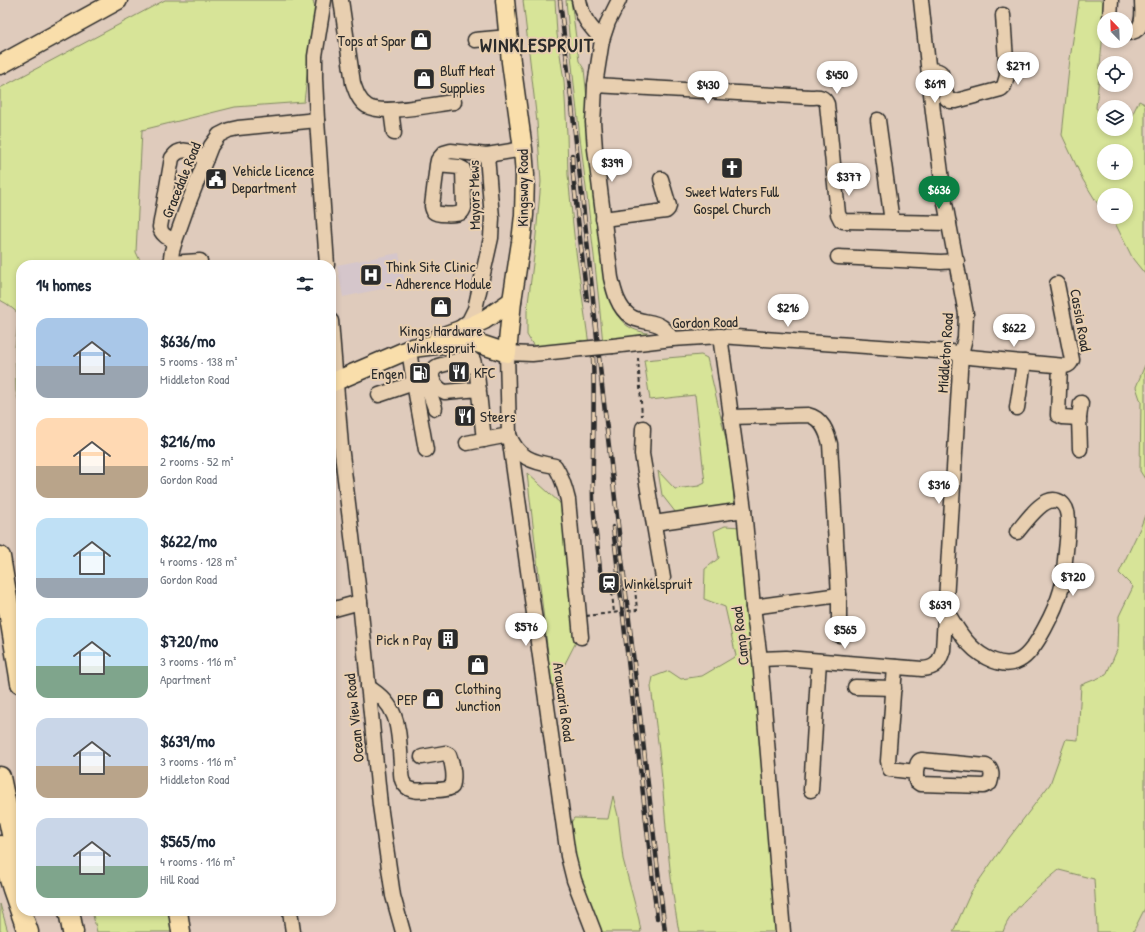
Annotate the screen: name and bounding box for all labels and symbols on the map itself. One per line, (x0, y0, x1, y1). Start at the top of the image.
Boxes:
north arrow (1097, 12, 1133, 48)
shop icon: Tops at Spar (408, 27, 434, 53)
place label: Tops at Spar (338, 30, 406, 51)
district label: WINKLESPRUIT (480, 32, 594, 58)
pin: $271 (994, 52, 1042, 86)
place label: Bluff Meat Supplies (440, 60, 496, 98)
pin: $450 (813, 61, 861, 95)
shop icon: Bluff Meat Supplies (411, 66, 437, 92)
pin: $619 (911, 70, 959, 104)
pin: $430 (684, 71, 732, 105)
street label: Gracedale Road (156, 139, 206, 221)
street label: Kingsway Road (512, 149, 533, 227)
pin: $399 (588, 149, 636, 183)
church icon: Sweet Waters Full Gospel Church (719, 155, 745, 181)
place label: Vehicle Licence Department (232, 160, 315, 198)
street label: Mayors Mews (463, 160, 485, 230)
pin: $377 (825, 163, 873, 197)
public building icon: Vehicle Licence Department (203, 166, 229, 192)
pin: $636 (915, 176, 963, 210)
place label: Sweet Waters Full Gospel Church (685, 181, 779, 219)
place label: Think Site Clinic - Adherence Module (386, 256, 492, 294)
hospital icon: Think Site Clinic - Adherence Module (358, 262, 384, 288)
street label: Cassia Road (1065, 287, 1097, 353)
shop icon: Kings Hardware Winklespruit (428, 294, 454, 320)
pin: $216 (764, 294, 812, 328)
street label: Gordon Road (672, 311, 738, 333)
street label: Middleton Road (932, 312, 958, 394)
pin: $622 (990, 314, 1038, 348)
place label: Kings Hardware Winklespruit (400, 320, 483, 358)
restaurant icon: KFC (446, 359, 472, 385)
fuel station icon: Engen (407, 360, 433, 386)
place label: KFC (474, 362, 496, 383)
place label: Engen (371, 363, 404, 384)
restaurant icon: Steers (452, 403, 478, 429)
place label: Steers (480, 406, 516, 427)
pin: $316 (915, 471, 963, 505)
pin: $720 (1049, 563, 1097, 597)
station icon: Winkelspruit (596, 570, 622, 596)
place label: Winkelspruit (624, 573, 693, 594)
pin: $639 (916, 591, 964, 625)
street label: Camp Road (726, 605, 754, 666)
pin: $576 (502, 613, 550, 647)
pin: $565 (821, 616, 869, 650)
building icon: Pick n Pay (435, 626, 461, 652)
place label: Pick n Pay (376, 629, 432, 650)
shop icon: Clothing Junction (465, 652, 491, 678)
street label: Araucaria Road (548, 661, 580, 743)
street label: Ocean View Road (339, 673, 369, 763)
place label: Clothing Junction (455, 678, 502, 716)
shop icon: PEP (420, 686, 446, 712)
place label: PEP (397, 689, 418, 710)

